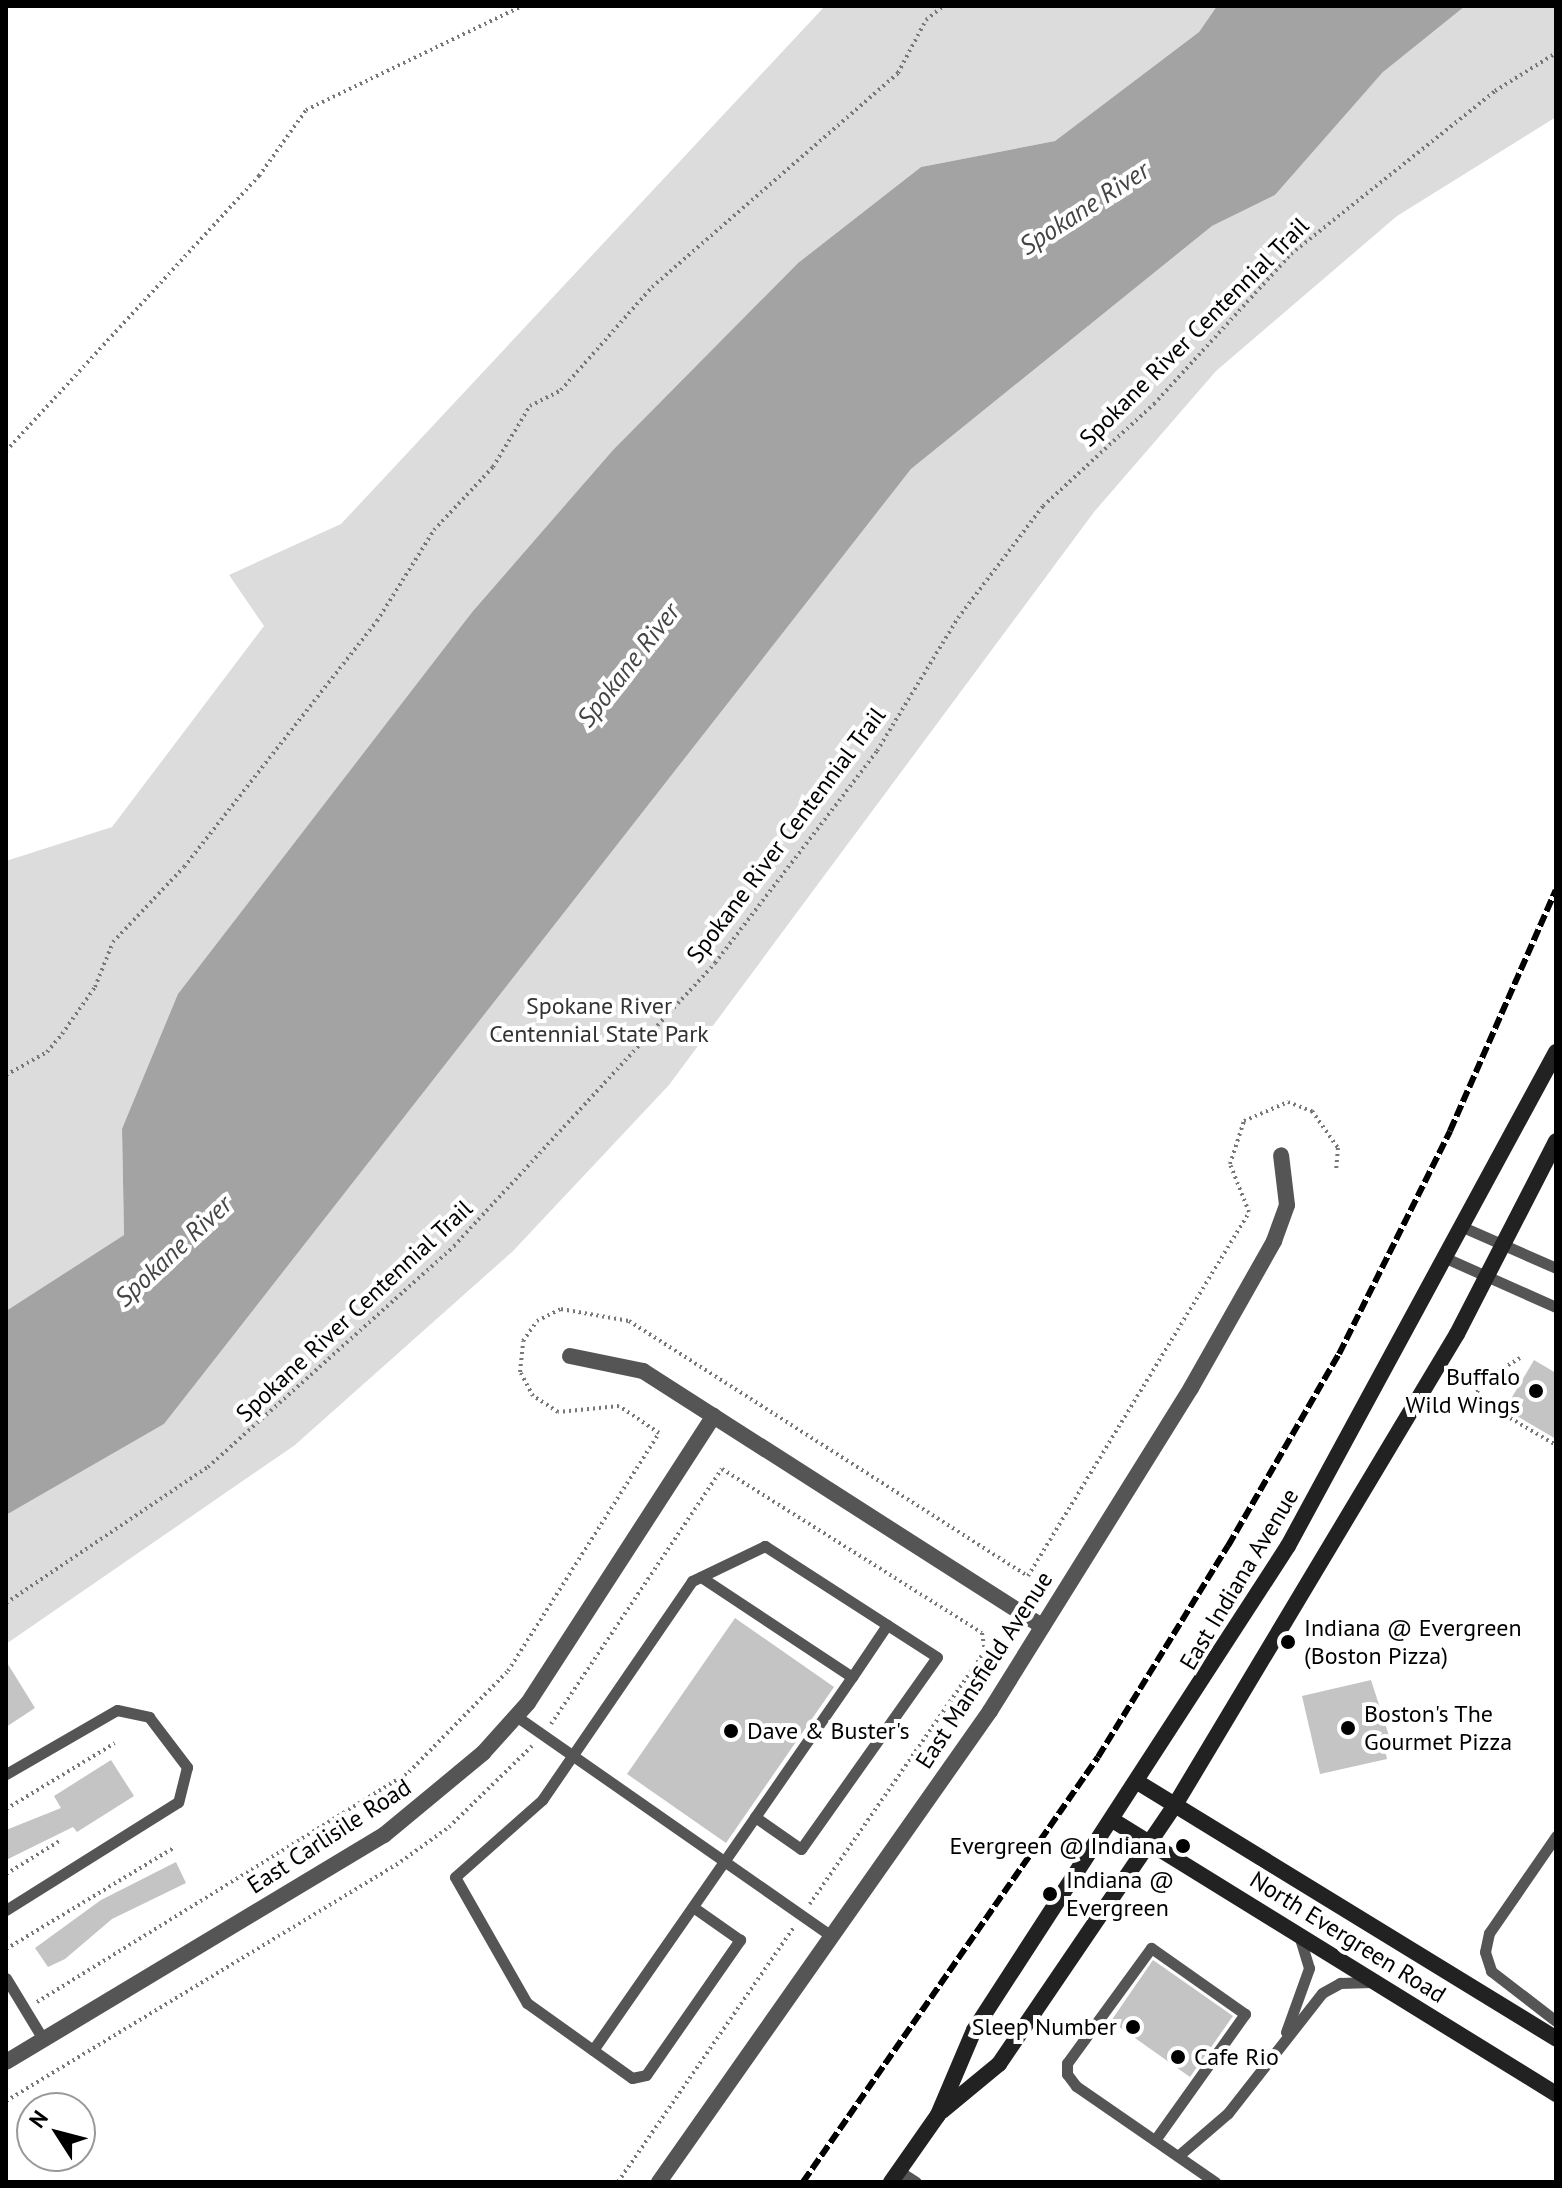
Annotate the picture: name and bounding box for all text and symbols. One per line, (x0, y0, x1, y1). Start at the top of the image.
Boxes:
water label: Spokane River (1013, 155, 1155, 261)
street label: Spokane River Centennial Trail (1073, 211, 1315, 453)
water label: Spokane River (570, 597, 686, 733)
street label: Spokane River Centennial Trail (680, 701, 892, 969)
park label: Spokane River Centennial State Park (489, 992, 709, 1048)
water label: Spokane River (108, 1189, 238, 1313)
street label: Spokane River Centennial Trail (230, 1194, 478, 1428)
place label: Buffalo Wild Wings (1405, 1363, 1520, 1419)
marker: Buffalo Wild Wings (1527, 1382, 1545, 1400)
street label: East Indiana Avenue (1173, 1483, 1305, 1675)
street label: East Mansfield Avenue (909, 1566, 1059, 1774)
place label: Indiana @ Evergreen (Boston Pizza) (1304, 1614, 1522, 1670)
marker: Indiana @ Evergreen (Boston Pizza) (1279, 1633, 1297, 1651)
place label: Boston's The Gourmet Pizza (1364, 1700, 1512, 1756)
place label: Dave & Buster's (747, 1717, 910, 1745)
marker: Boston's The Gourmet Pizza (1339, 1719, 1357, 1737)
marker: Dave & Buster's (722, 1722, 740, 1740)
street label: East Carlisile Road (242, 1772, 416, 1900)
place label: Evergreen @ Indiana (949, 1832, 1167, 1860)
marker: Evergreen @ Indiana (1174, 1837, 1192, 1855)
street label: North Evergreen Road (1245, 1865, 1451, 2009)
place label: Indiana @ Evergreen (1066, 1866, 1174, 1922)
marker: Indiana @ Evergreen (1041, 1885, 1059, 1903)
place label: Sleep Number (972, 2013, 1117, 2041)
marker: Sleep Number (1124, 2018, 1142, 2036)
place label: Cafe Rio (1194, 2043, 1279, 2071)
marker: Cafe Rio (1169, 2048, 1187, 2066)
north arrow (16, 2092, 96, 2172)
text: N (23, 2105, 54, 2133)

